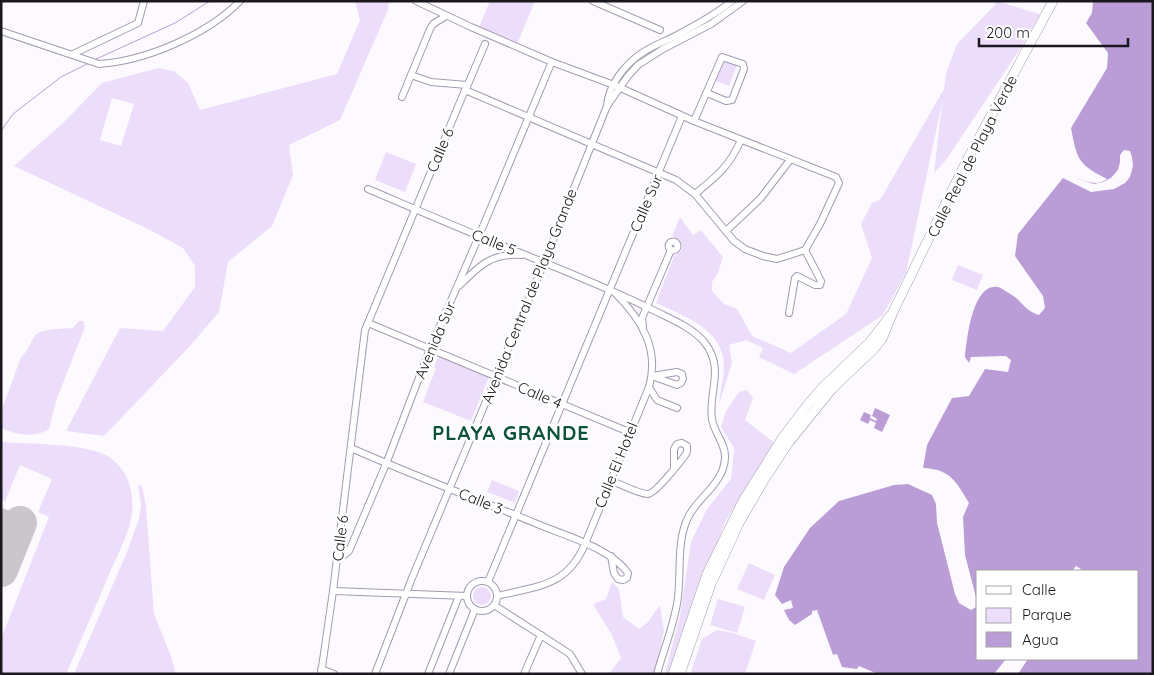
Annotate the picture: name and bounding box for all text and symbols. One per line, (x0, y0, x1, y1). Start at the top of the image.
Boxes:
scale bar (979, 15, 1128, 47)
text: 200 m (986, 23, 1030, 42)
street label: Calle Real de Playa Verde (923, 72, 1021, 240)
street label: Calle 6 (422, 125, 458, 175)
street label: Calle Sur (625, 171, 667, 235)
street label: Avenida Central de Playa Grande (477, 186, 581, 406)
street label: Calle 5 (469, 225, 519, 259)
street label: Avenida Sur (410, 298, 460, 382)
street label: Calle 4 (515, 377, 565, 413)
street label: Calle El Hotel (590, 419, 642, 511)
district label: PLAYA GRANDE (432, 420, 590, 445)
street label: Calle 3 (456, 484, 506, 518)
street label: Calle 6 (328, 514, 352, 562)
legend (976, 570, 1139, 660)
text: Calle (1022, 580, 1056, 599)
text: Parque (1022, 605, 1072, 624)
text: Agua (1022, 630, 1059, 649)

